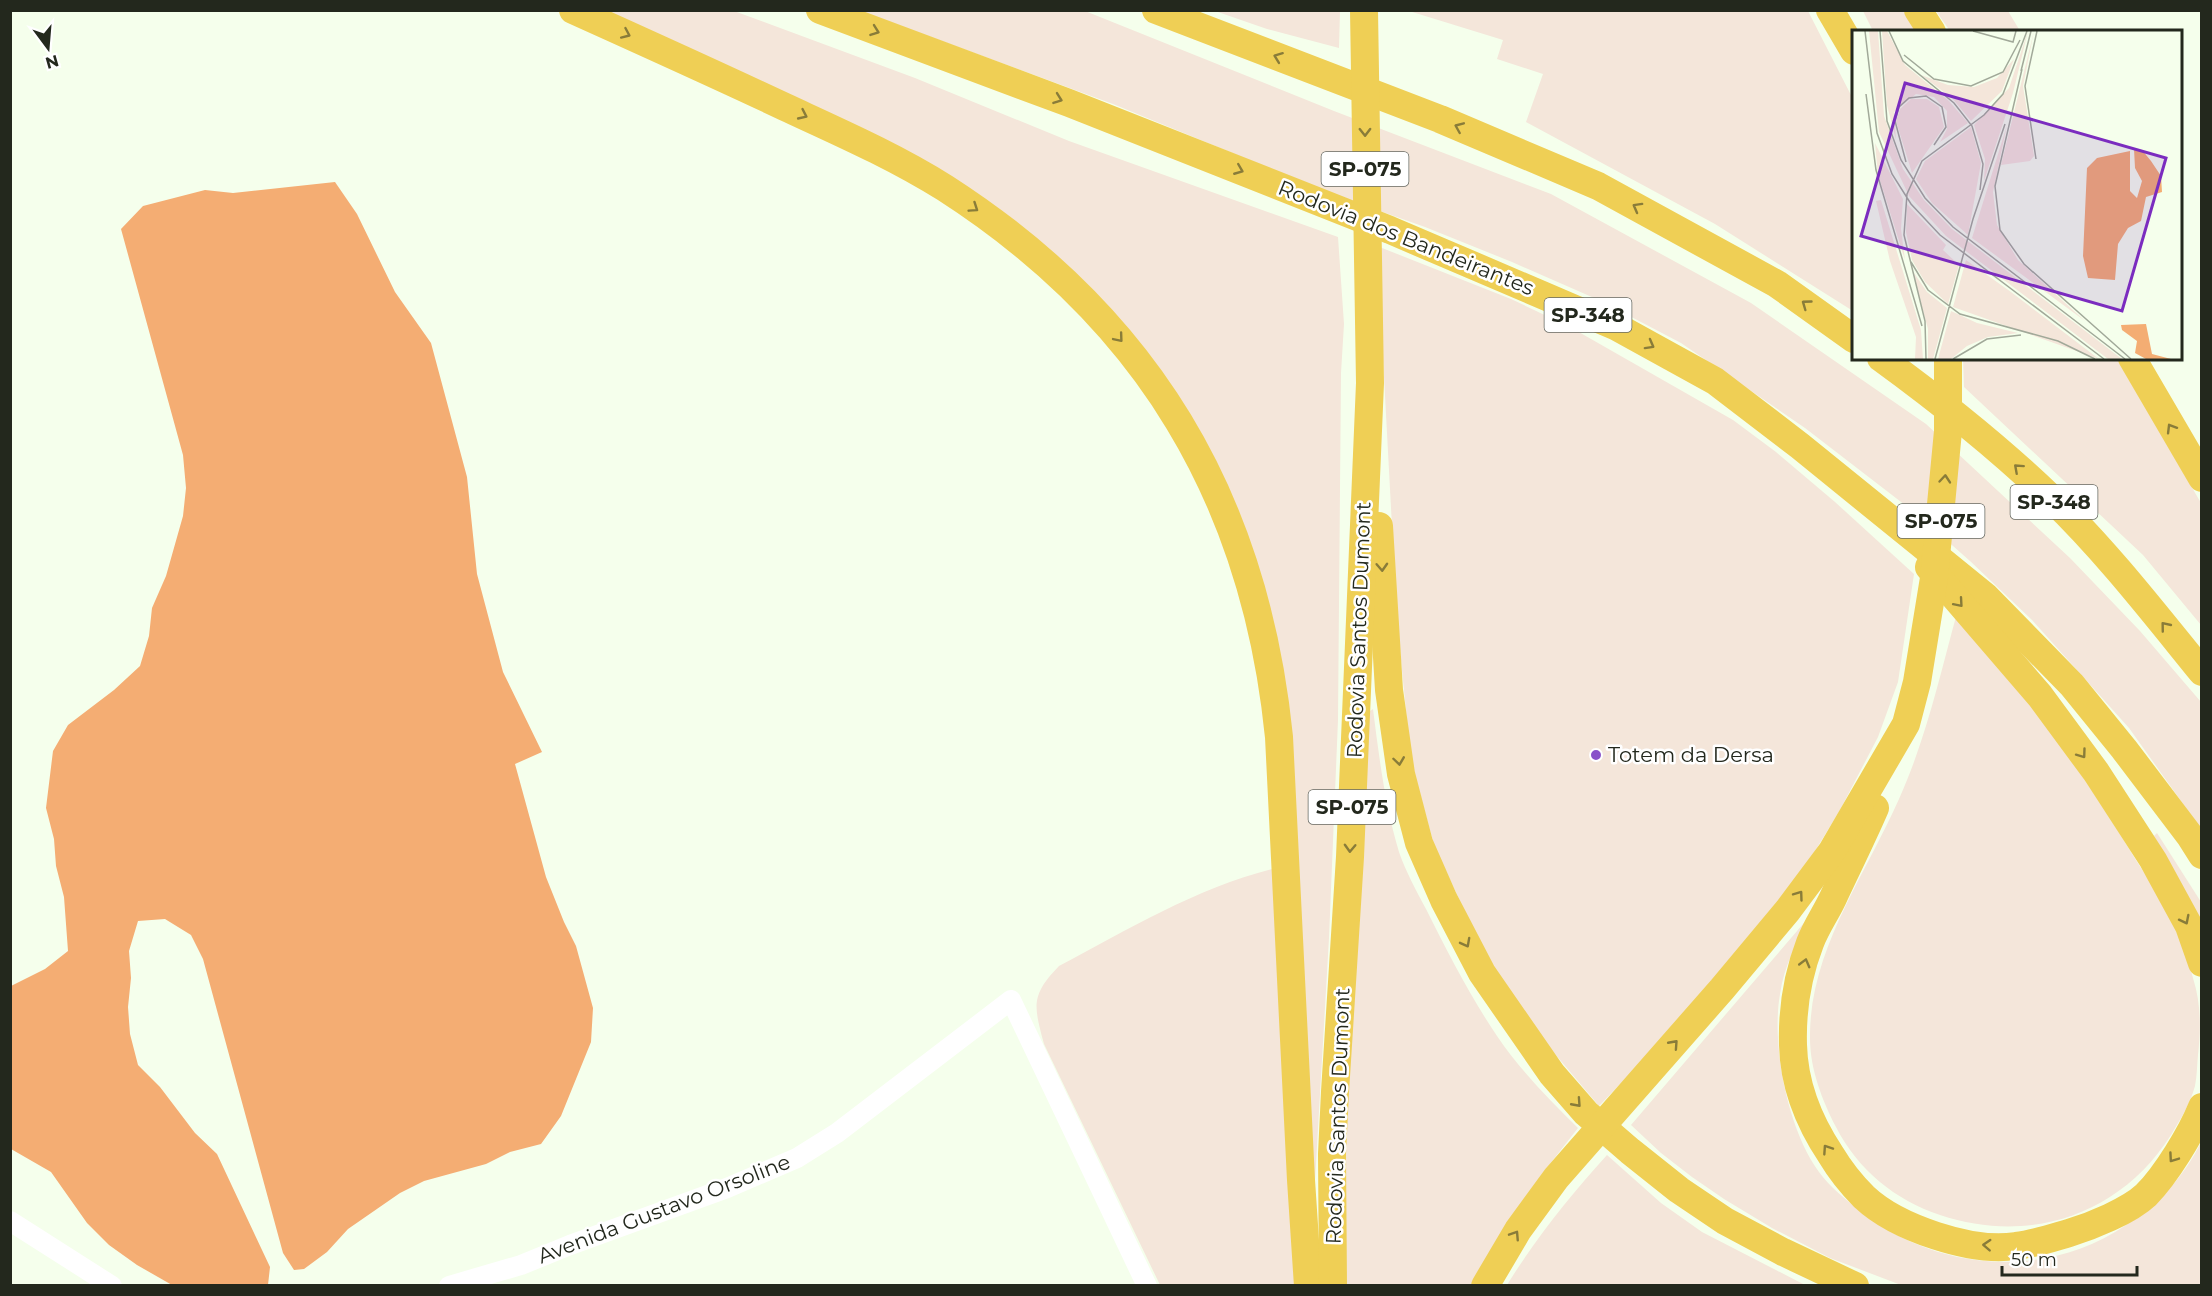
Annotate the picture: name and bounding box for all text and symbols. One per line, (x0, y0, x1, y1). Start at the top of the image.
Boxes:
north arrow (18, 18, 78, 78)
one-way arrow (869, 23, 880, 36)
one-way arrow (620, 27, 631, 39)
inset map (1852, 30, 2182, 360)
text: N (43, 51, 61, 73)
one-way arrow (1273, 52, 1284, 64)
one-way arrow (1052, 91, 1062, 104)
one-way arrow (797, 108, 808, 120)
one-way arrow (1455, 123, 1466, 135)
one-way arrow (1359, 127, 1371, 136)
road number: SP-075 (1322, 152, 1408, 186)
one-way arrow (1233, 163, 1244, 175)
street label: Rodovia dos Bandeirantes (1275, 175, 1538, 300)
one-way arrow (968, 201, 979, 212)
one-way arrow (1633, 203, 1644, 214)
road number: SP-348 (1544, 298, 1632, 332)
one-way arrow (1802, 301, 1813, 312)
one-way arrow (1112, 331, 1123, 342)
one-way arrow (1644, 338, 1654, 349)
one-way arrow (2167, 424, 2179, 434)
one-way arrow (2014, 464, 2025, 475)
one-way arrow (1938, 474, 1951, 483)
road number: SP-348 (2010, 485, 2098, 519)
street label: Rodovia Santos Dumont (1342, 501, 1375, 759)
road number: SP-075 (1898, 504, 1984, 538)
one-way arrow (1375, 563, 1388, 572)
one-way arrow (1952, 596, 1963, 607)
one-way arrow (2161, 622, 2172, 633)
place label: Totem da Dersa (1608, 742, 1774, 767)
one-way arrow (2075, 747, 2086, 758)
marker: Totem da Dersa (1589, 748, 1603, 762)
one-way arrow (1393, 757, 1405, 766)
road number: SP-075 (1308, 790, 1396, 824)
one-way arrow (1344, 843, 1357, 852)
one-way arrow (1792, 890, 1803, 901)
one-way arrow (2177, 913, 2189, 924)
one-way arrow (1459, 937, 1471, 948)
one-way arrow (1798, 958, 1810, 969)
street label: Rodovia Santos Dumont (1321, 987, 1354, 1245)
one-way arrow (1667, 1040, 1678, 1051)
one-way arrow (1570, 1096, 1581, 1107)
one-way arrow (1823, 1145, 1834, 1156)
street label: Avenida Gustavo Orsoline (534, 1149, 794, 1268)
one-way arrow (2169, 1151, 2180, 1162)
one-way arrow (1507, 1231, 1518, 1242)
one-way arrow (1982, 1239, 1991, 1252)
scale bar (2002, 1239, 2137, 1277)
text: 50 m (2011, 1249, 2057, 1271)

